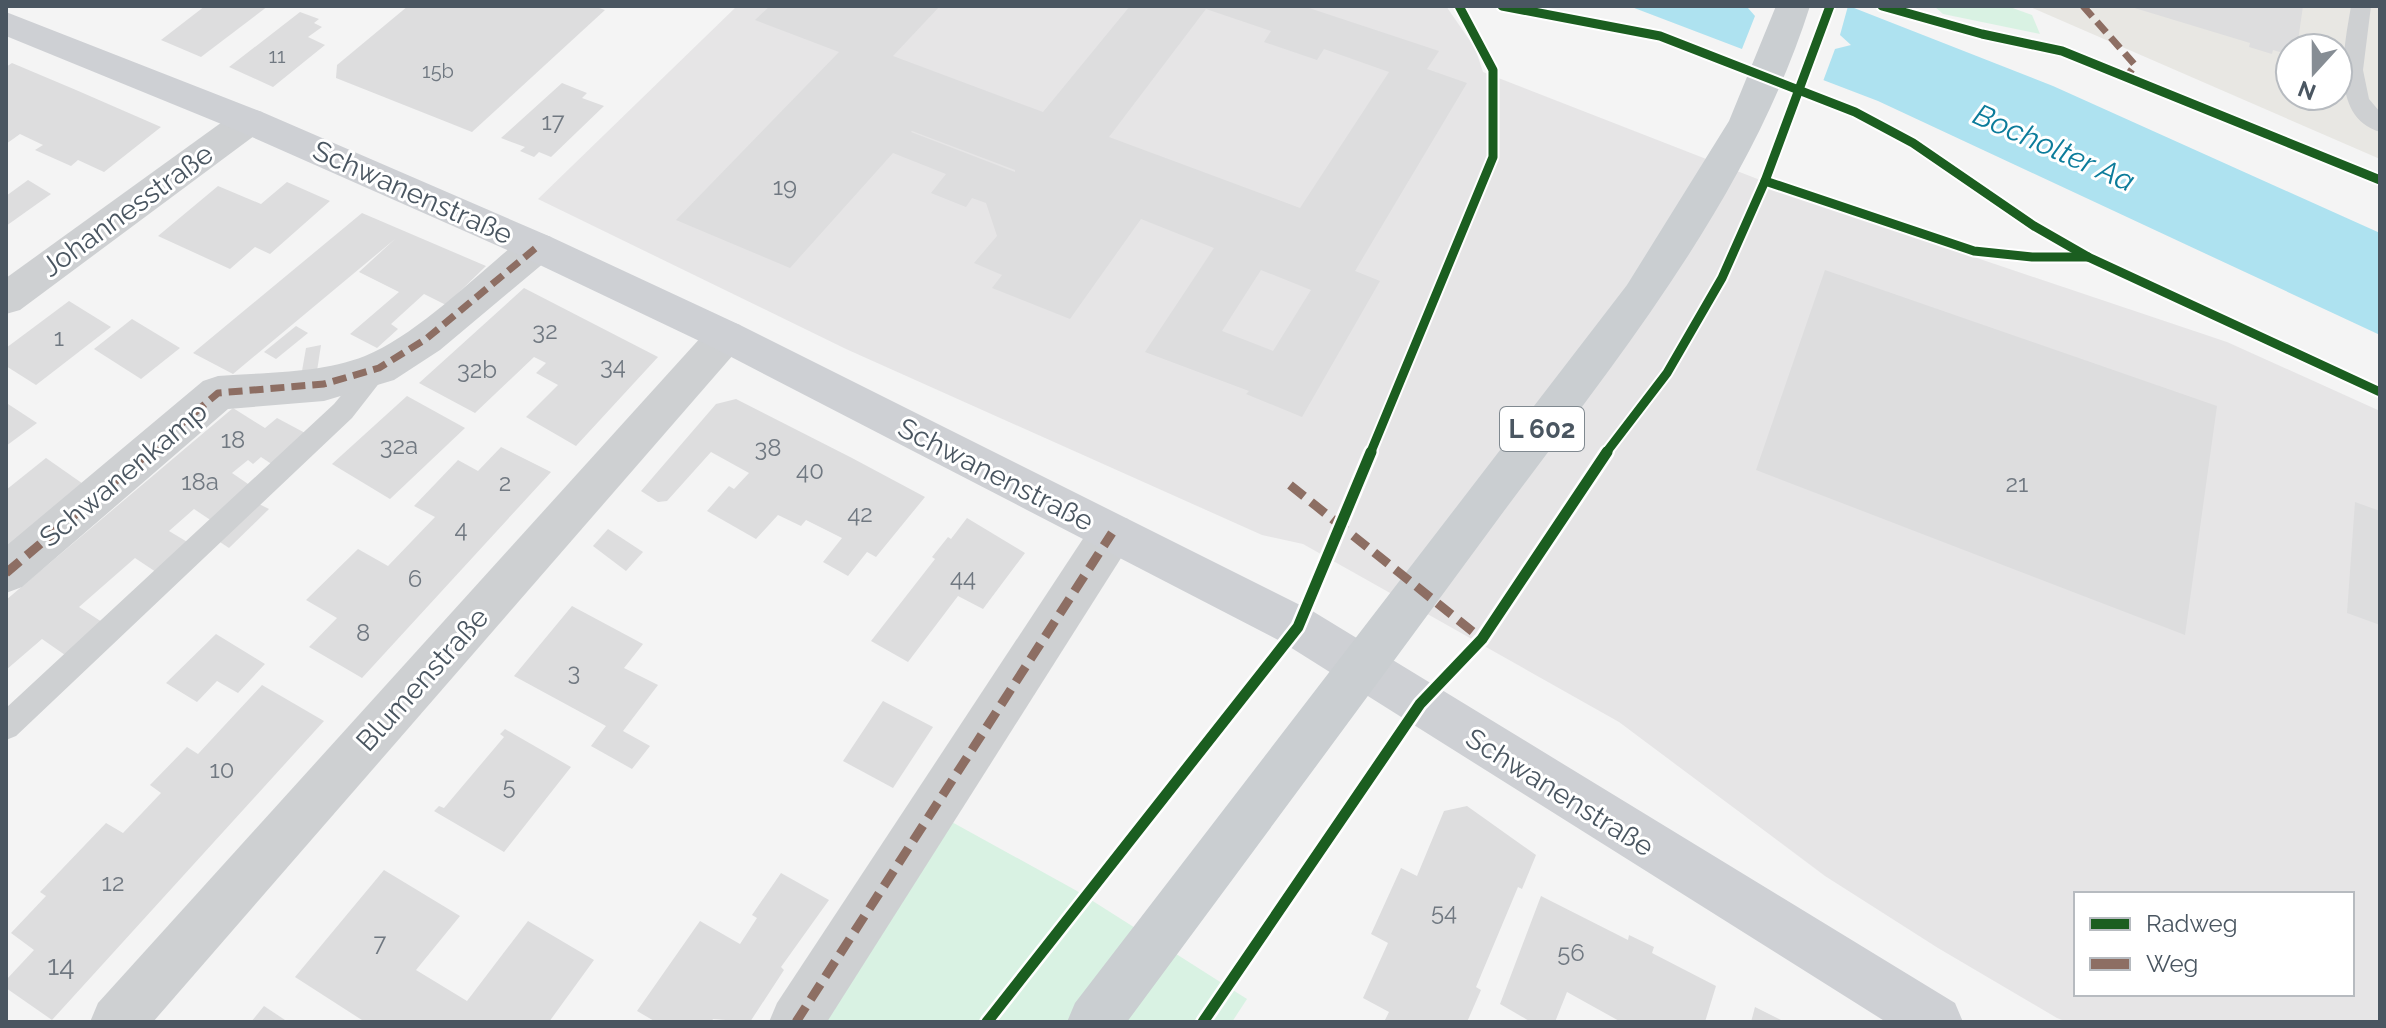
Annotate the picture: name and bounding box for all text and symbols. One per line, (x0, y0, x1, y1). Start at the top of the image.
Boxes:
north arrow (2274, 32, 2354, 112)
house number: 11 (268, 44, 286, 68)
house number: 15b (422, 59, 454, 83)
text: N (2294, 76, 2319, 106)
water label: Bocholter Aa (1968, 96, 2140, 199)
house number: 17 (542, 107, 565, 136)
street label: Schwanenstraße (308, 134, 518, 251)
street label: Johannesstraße (35, 137, 219, 284)
house number: 19 (773, 172, 797, 201)
house number: 32 (532, 316, 558, 345)
house number: 1 (54, 323, 64, 352)
house number: 34 (600, 351, 626, 380)
house number: 32b (457, 355, 497, 384)
street label: Schwanenkamp (33, 395, 214, 554)
road number: L 602 (1500, 407, 1584, 451)
street label: Schwanenstraße (893, 411, 1099, 538)
house number: 18 (221, 425, 245, 454)
house number: 32a (380, 431, 418, 460)
house number: 38 (754, 433, 782, 462)
house number: 40 (796, 456, 824, 485)
house number: 18a (181, 467, 219, 496)
house number: 2 (499, 468, 511, 497)
house number: 21 (2006, 469, 2028, 498)
house number: 42 (847, 499, 873, 528)
house number: 4 (454, 514, 468, 543)
house number: 44 (950, 563, 976, 592)
house number: 6 (408, 564, 422, 593)
street label: Blumenstraße (349, 601, 495, 758)
house number: 8 (356, 618, 370, 647)
house number: 3 (568, 657, 580, 686)
street label: Schwanenstraße (1460, 721, 1660, 863)
house number: 10 (210, 755, 234, 784)
house number: 5 (502, 771, 516, 800)
house number: 12 (102, 868, 124, 897)
legend (2074, 892, 2354, 996)
house number: 54 (1431, 897, 1457, 926)
text: Radweg (2146, 909, 2238, 938)
house number: 7 (374, 928, 387, 957)
house number: 56 (1557, 938, 1585, 967)
house number: 14 (47, 949, 75, 982)
text: Weg (2146, 949, 2198, 978)

